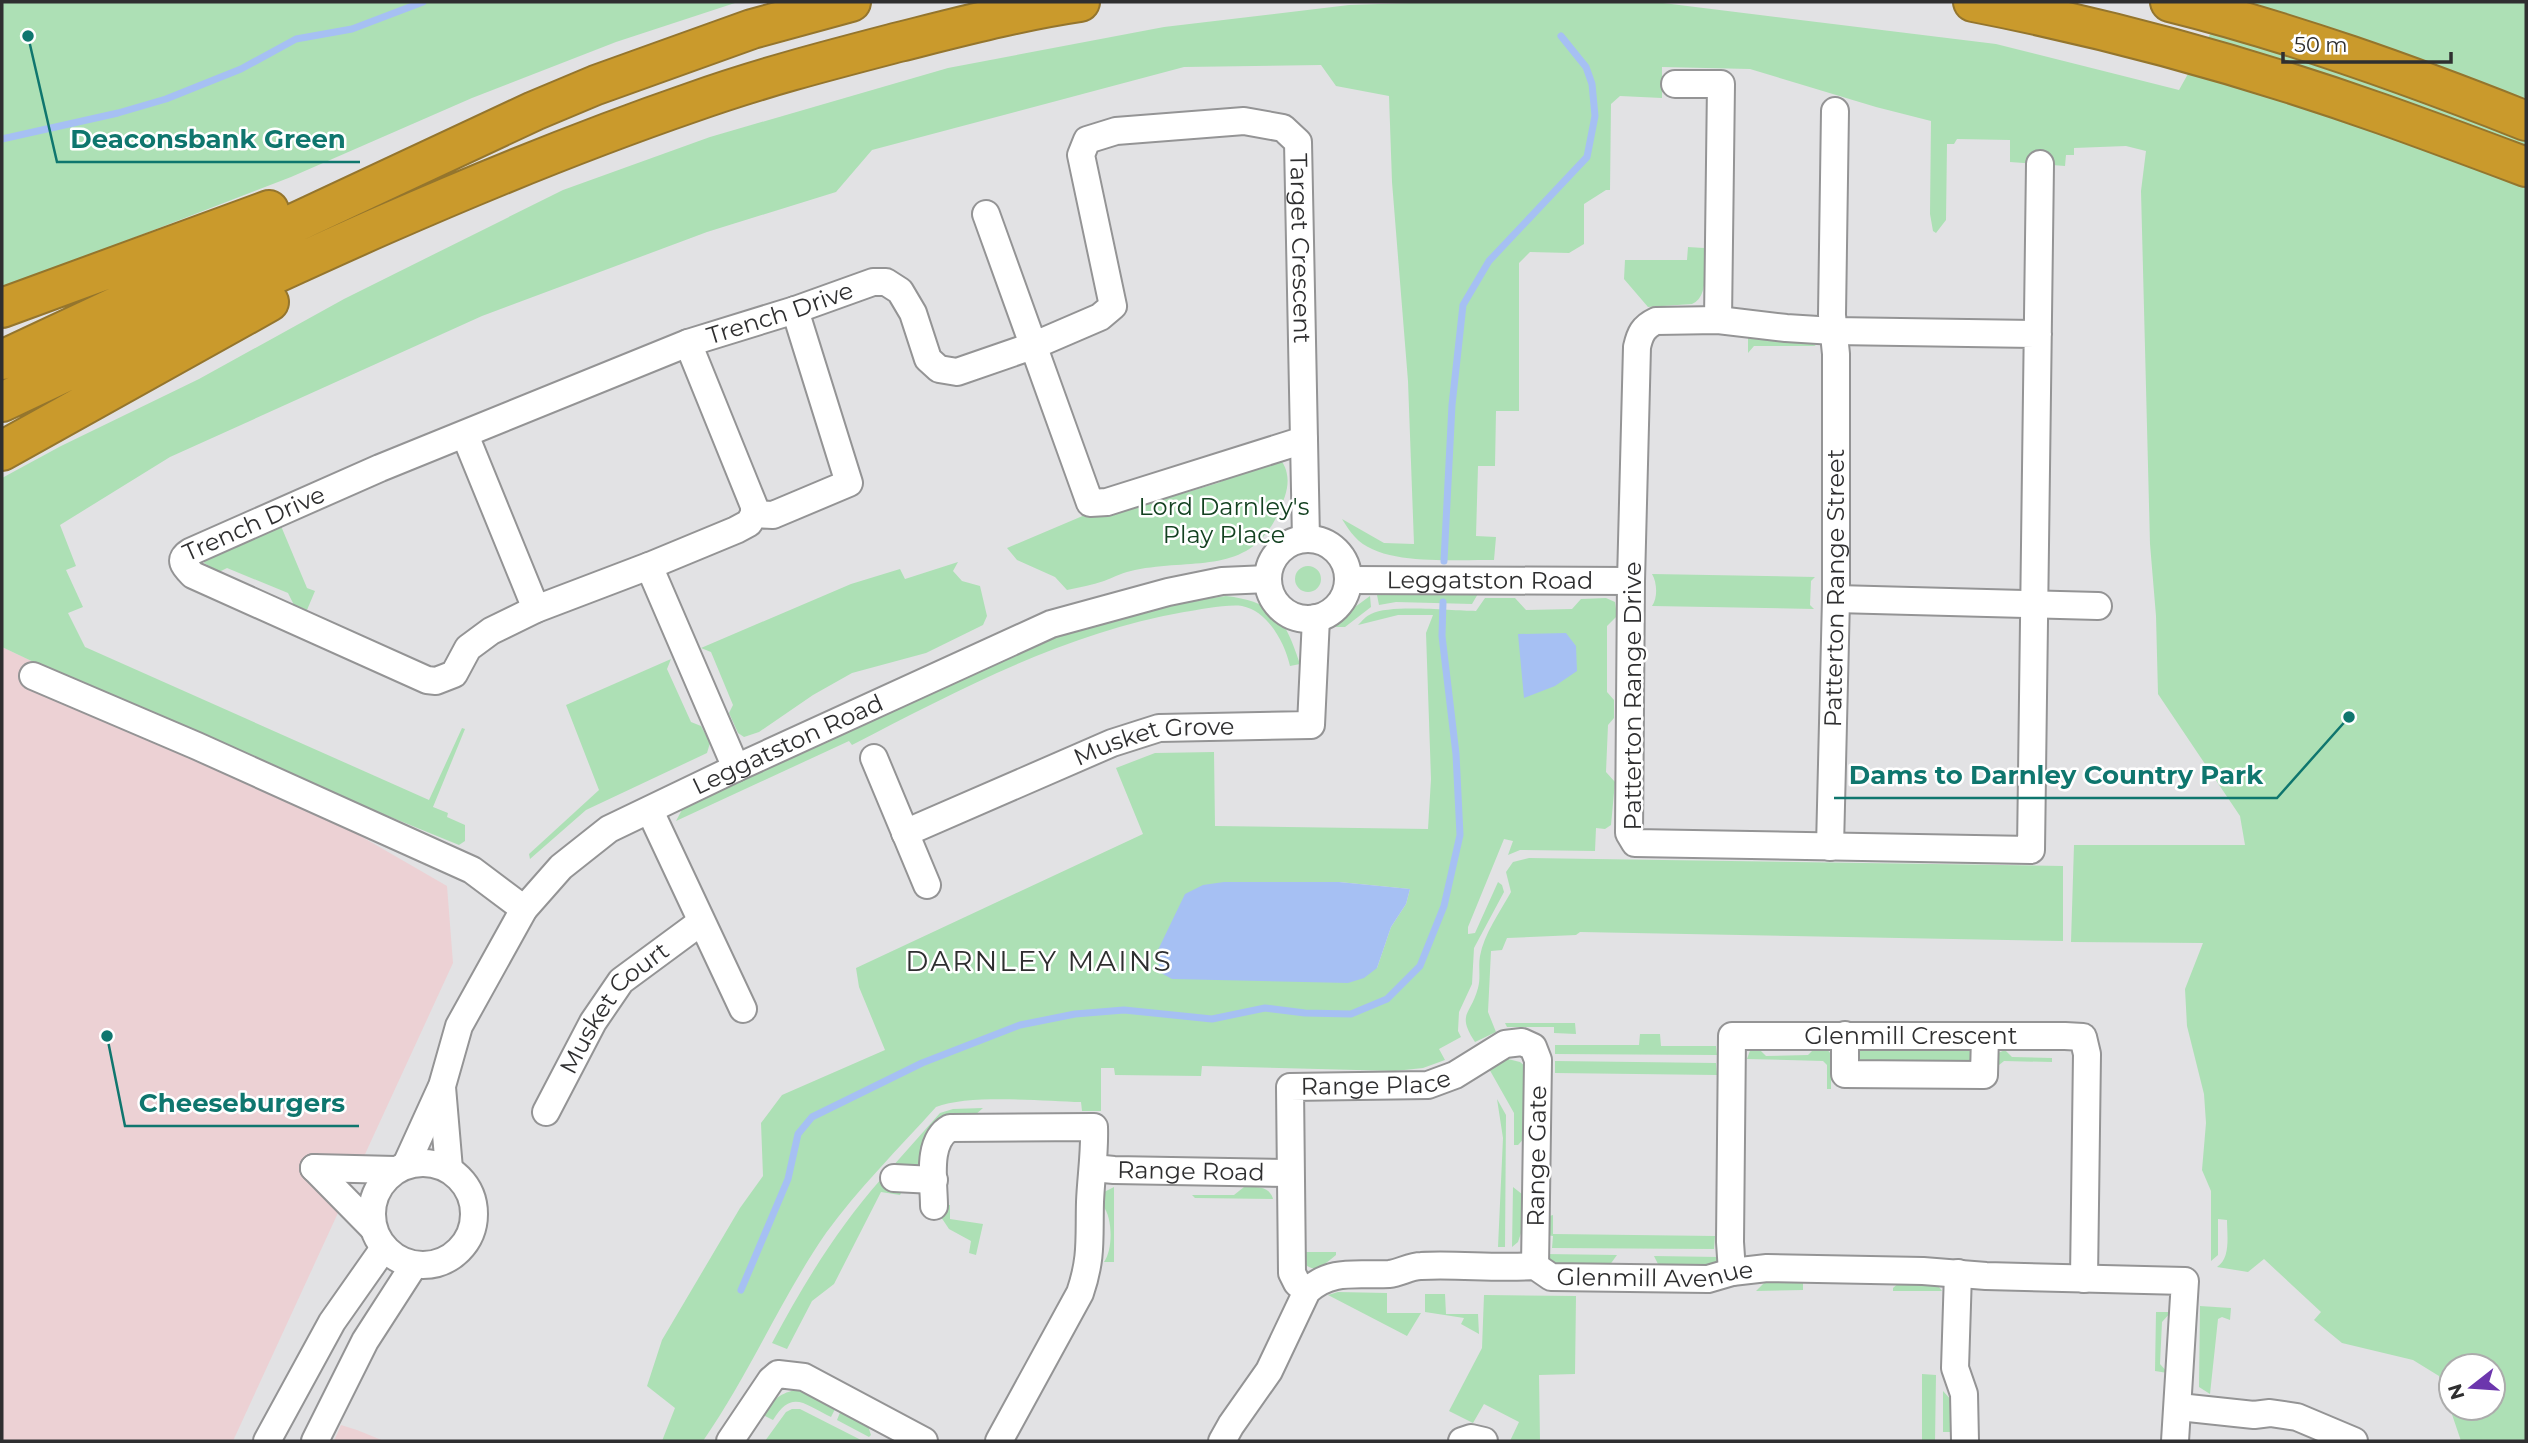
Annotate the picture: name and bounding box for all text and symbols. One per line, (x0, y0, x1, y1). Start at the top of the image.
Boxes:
scale bar (2283, 21, 2451, 65)
text: 50 m (2294, 32, 2348, 57)
callout: Deaconsbank Green (57, 115, 360, 162)
text: Deaconsbank Green (70, 123, 346, 155)
street label: Target Crescent (1284, 153, 1317, 344)
street label: Trench Drive (703, 275, 857, 350)
street label: Patterton Range Street (1818, 449, 1850, 728)
street label: Trench Drive (178, 479, 329, 567)
park label: Lord Darnley's Play Place (1139, 492, 1309, 549)
street label: Patterton Range Drive (1618, 562, 1647, 830)
street label: Leggatston Road (1387, 565, 1593, 595)
street label: Leggatston Road (688, 688, 888, 801)
street label: Musket Grove (1069, 712, 1235, 772)
callout: Dams to Darnley Country Park (1834, 751, 2277, 798)
text: Dams to Darnley Country Park (1849, 759, 2264, 791)
street label: Musket Court (553, 935, 675, 1079)
district label: DARNLEY MAINS (905, 944, 1173, 978)
street label: Glenmill Crescent (1804, 1021, 2018, 1050)
street label: Range Place (1300, 1063, 1455, 1101)
callout: Cheeseburgers (125, 1079, 359, 1126)
street label: Range Gate (1521, 1085, 1552, 1227)
text: Cheeseburgers (139, 1087, 345, 1119)
street label: Range Road (1117, 1155, 1265, 1187)
street label: Glenmill Avenue (1556, 1255, 1755, 1293)
north arrow (2437, 1352, 2507, 1422)
text: N (2443, 1381, 2469, 1403)

